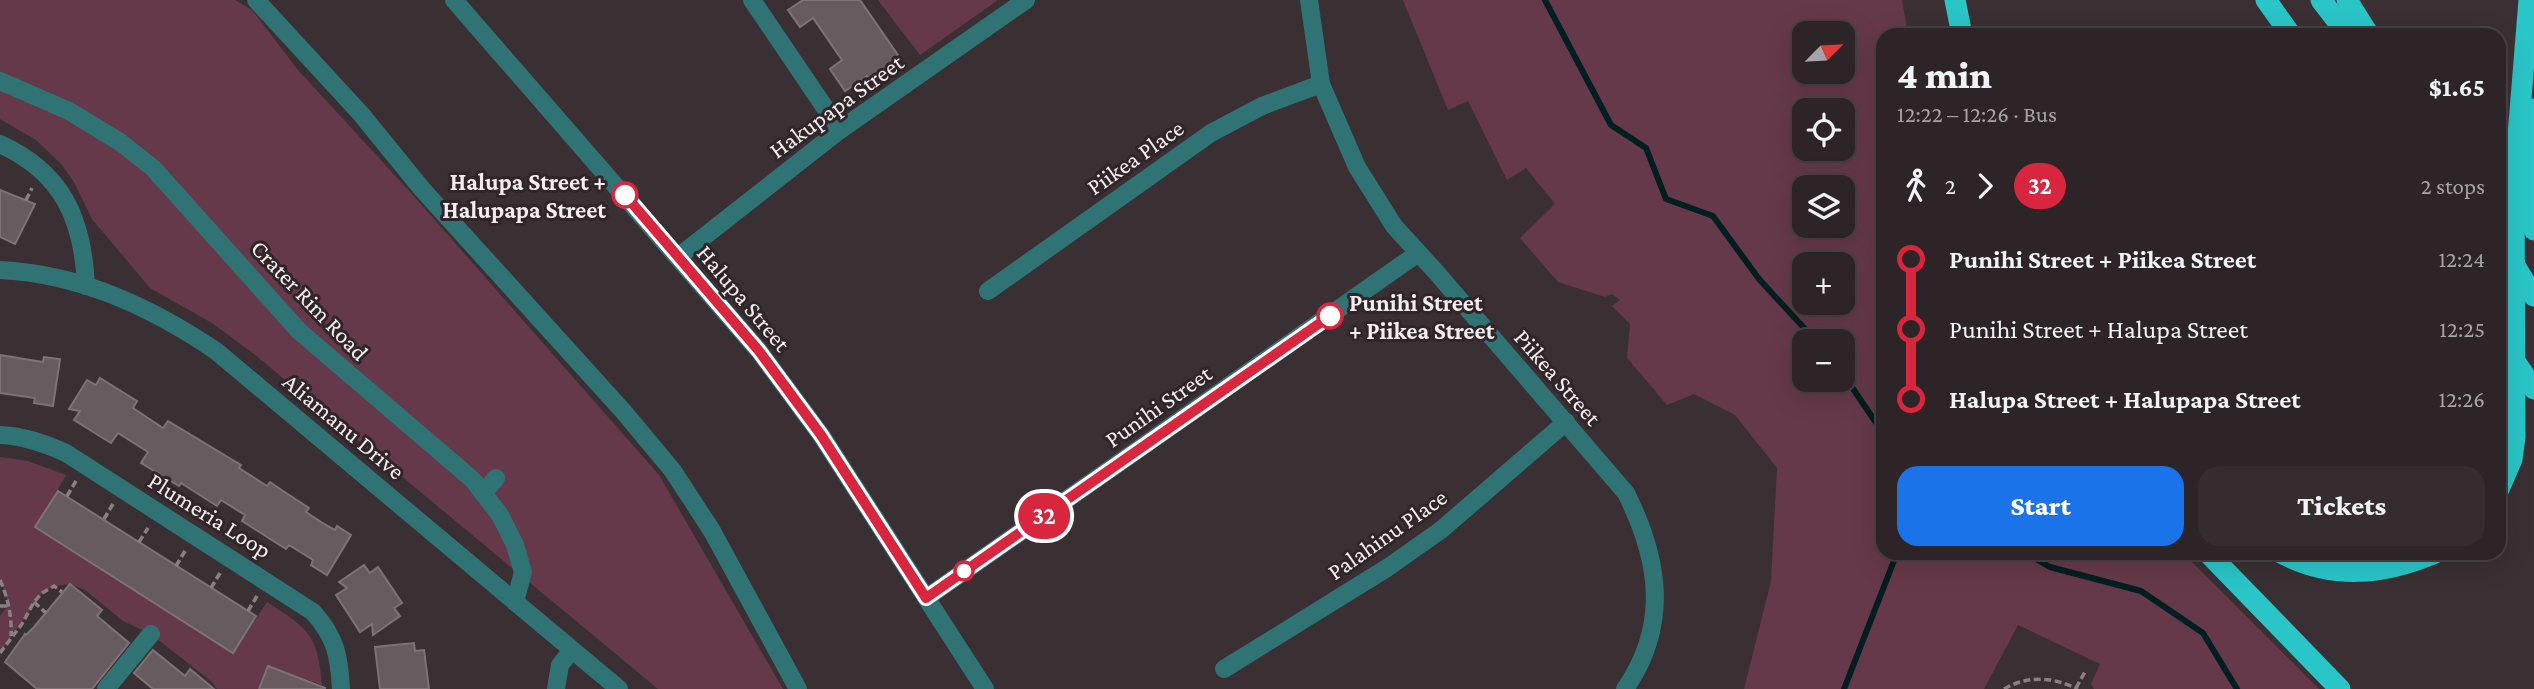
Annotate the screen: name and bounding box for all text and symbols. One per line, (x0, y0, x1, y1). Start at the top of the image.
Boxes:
north arrow (1792, 21, 1855, 84)
map controls (1792, 21, 1855, 392)
street label: Hakupapa Street (764, 48, 909, 164)
text: 4 min (1897, 54, 1992, 96)
text: $1.65 (2429, 73, 2485, 102)
button: locate (1792, 98, 1855, 161)
text: 12:22 – 12:26 · Bus (1897, 101, 2057, 127)
street label: Piikea Place (1081, 114, 1189, 200)
icon: walk (1897, 167, 1935, 205)
icon: forward (1966, 167, 2004, 205)
place label: Halupa Street + Halupapa Street (442, 168, 606, 223)
text: 32 (2028, 172, 2052, 199)
text: 2 (1945, 173, 1956, 199)
text: 2 stops (2421, 173, 2485, 199)
button: layers (1792, 175, 1855, 238)
marker: Halupa Street + Halupapa Street (612, 182, 638, 208)
street label: Crater Rim Road (246, 234, 374, 366)
street label: Halupa Street (692, 239, 797, 357)
text: Punihi Street + Piikea Street (1949, 245, 2256, 274)
text: 12:24 (2438, 246, 2485, 272)
button: + (1792, 252, 1855, 315)
place label: Punihi Street + Piikea Street (1349, 289, 1495, 344)
marker: Punihi Street + Piikea Street (1317, 303, 1343, 329)
text: Punihi Street + Halupa Street (1949, 315, 2248, 344)
text: 12:25 (2439, 316, 2485, 342)
street label: Piikea Street (1509, 324, 1608, 431)
button: − (1792, 329, 1855, 392)
street label: Punihi Street (1100, 359, 1217, 453)
street label: Aliamanu Drive (278, 367, 410, 485)
text: Halupa Street + Halupapa Street (1949, 385, 2301, 414)
text: 12:26 (2439, 386, 2485, 412)
button: Start (1897, 466, 2184, 546)
button: Tickets (2198, 466, 2485, 546)
street label: Plumeria Loop (144, 467, 276, 563)
street label: Palahinu Place (1322, 483, 1452, 585)
line badge: 32 (1012, 493, 1076, 539)
text: 32 (1032, 502, 1056, 529)
unlabelled marker (954, 561, 974, 581)

